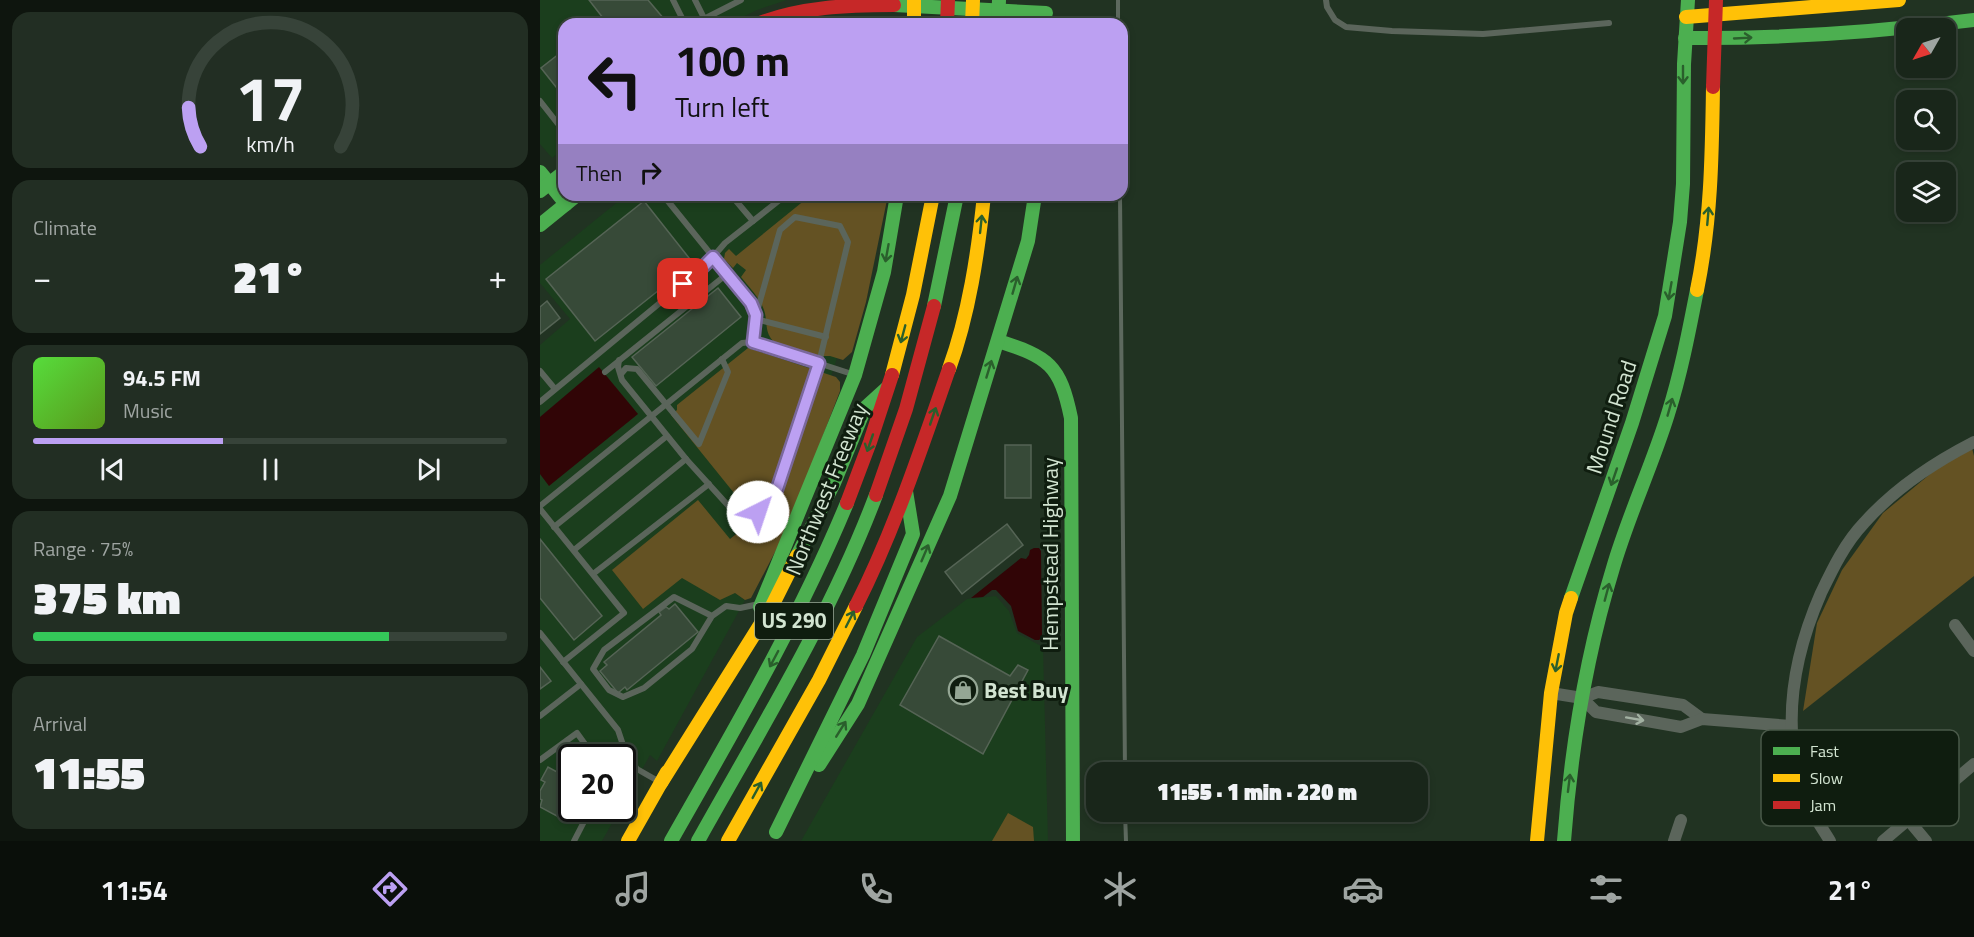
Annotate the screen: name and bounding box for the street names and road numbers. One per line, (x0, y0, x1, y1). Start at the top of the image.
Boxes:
street label: Mound Road (1577, 356, 1645, 478)
street label: Northwest Freeway (776, 398, 876, 580)
street label: Hempstead Highway (1033, 457, 1067, 651)
road number: US 290 (755, 603, 833, 639)

